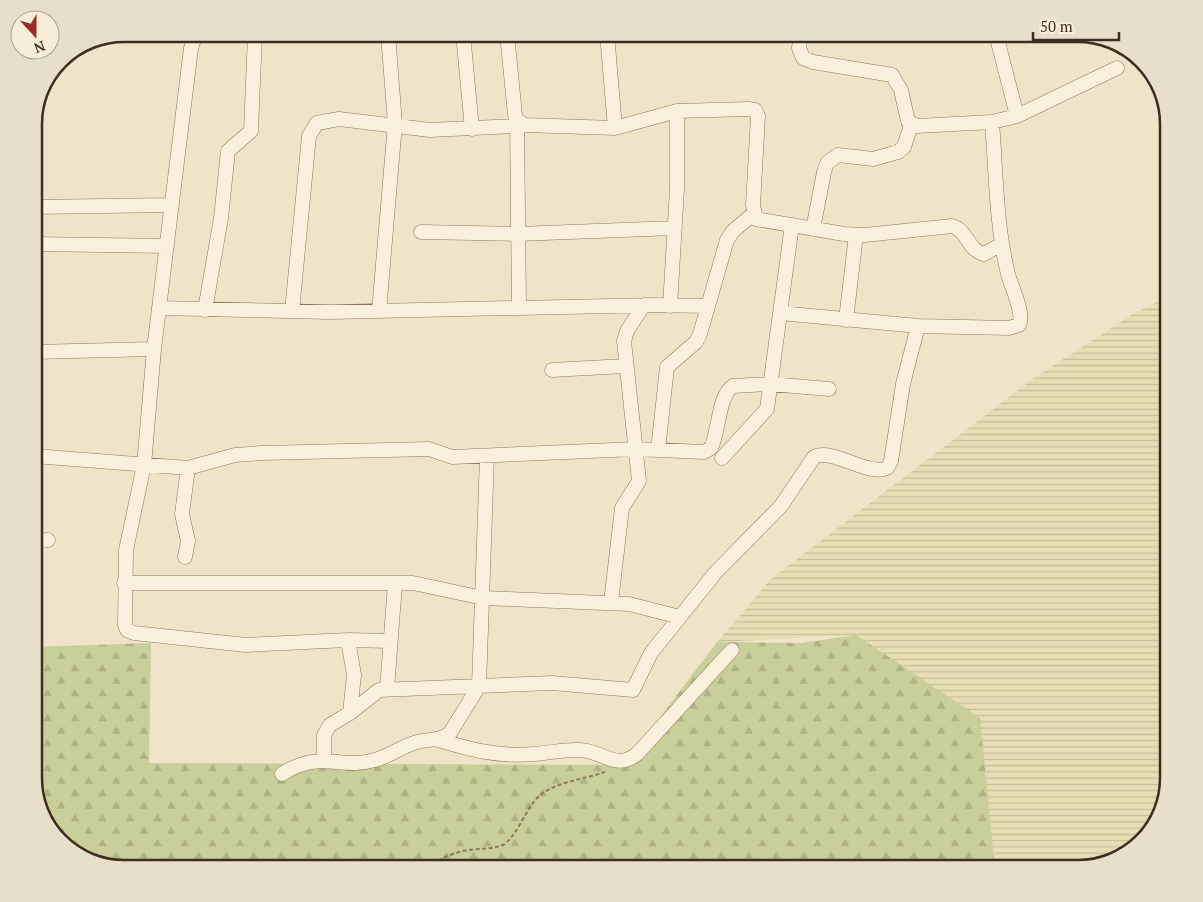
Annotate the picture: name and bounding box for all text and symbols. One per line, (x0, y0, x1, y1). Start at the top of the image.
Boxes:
north arrow (10, 10, 60, 60)
scale bar (1033, 10, 1119, 42)
text: 50 m (1040, 16, 1073, 36)
text: N (31, 37, 48, 59)

